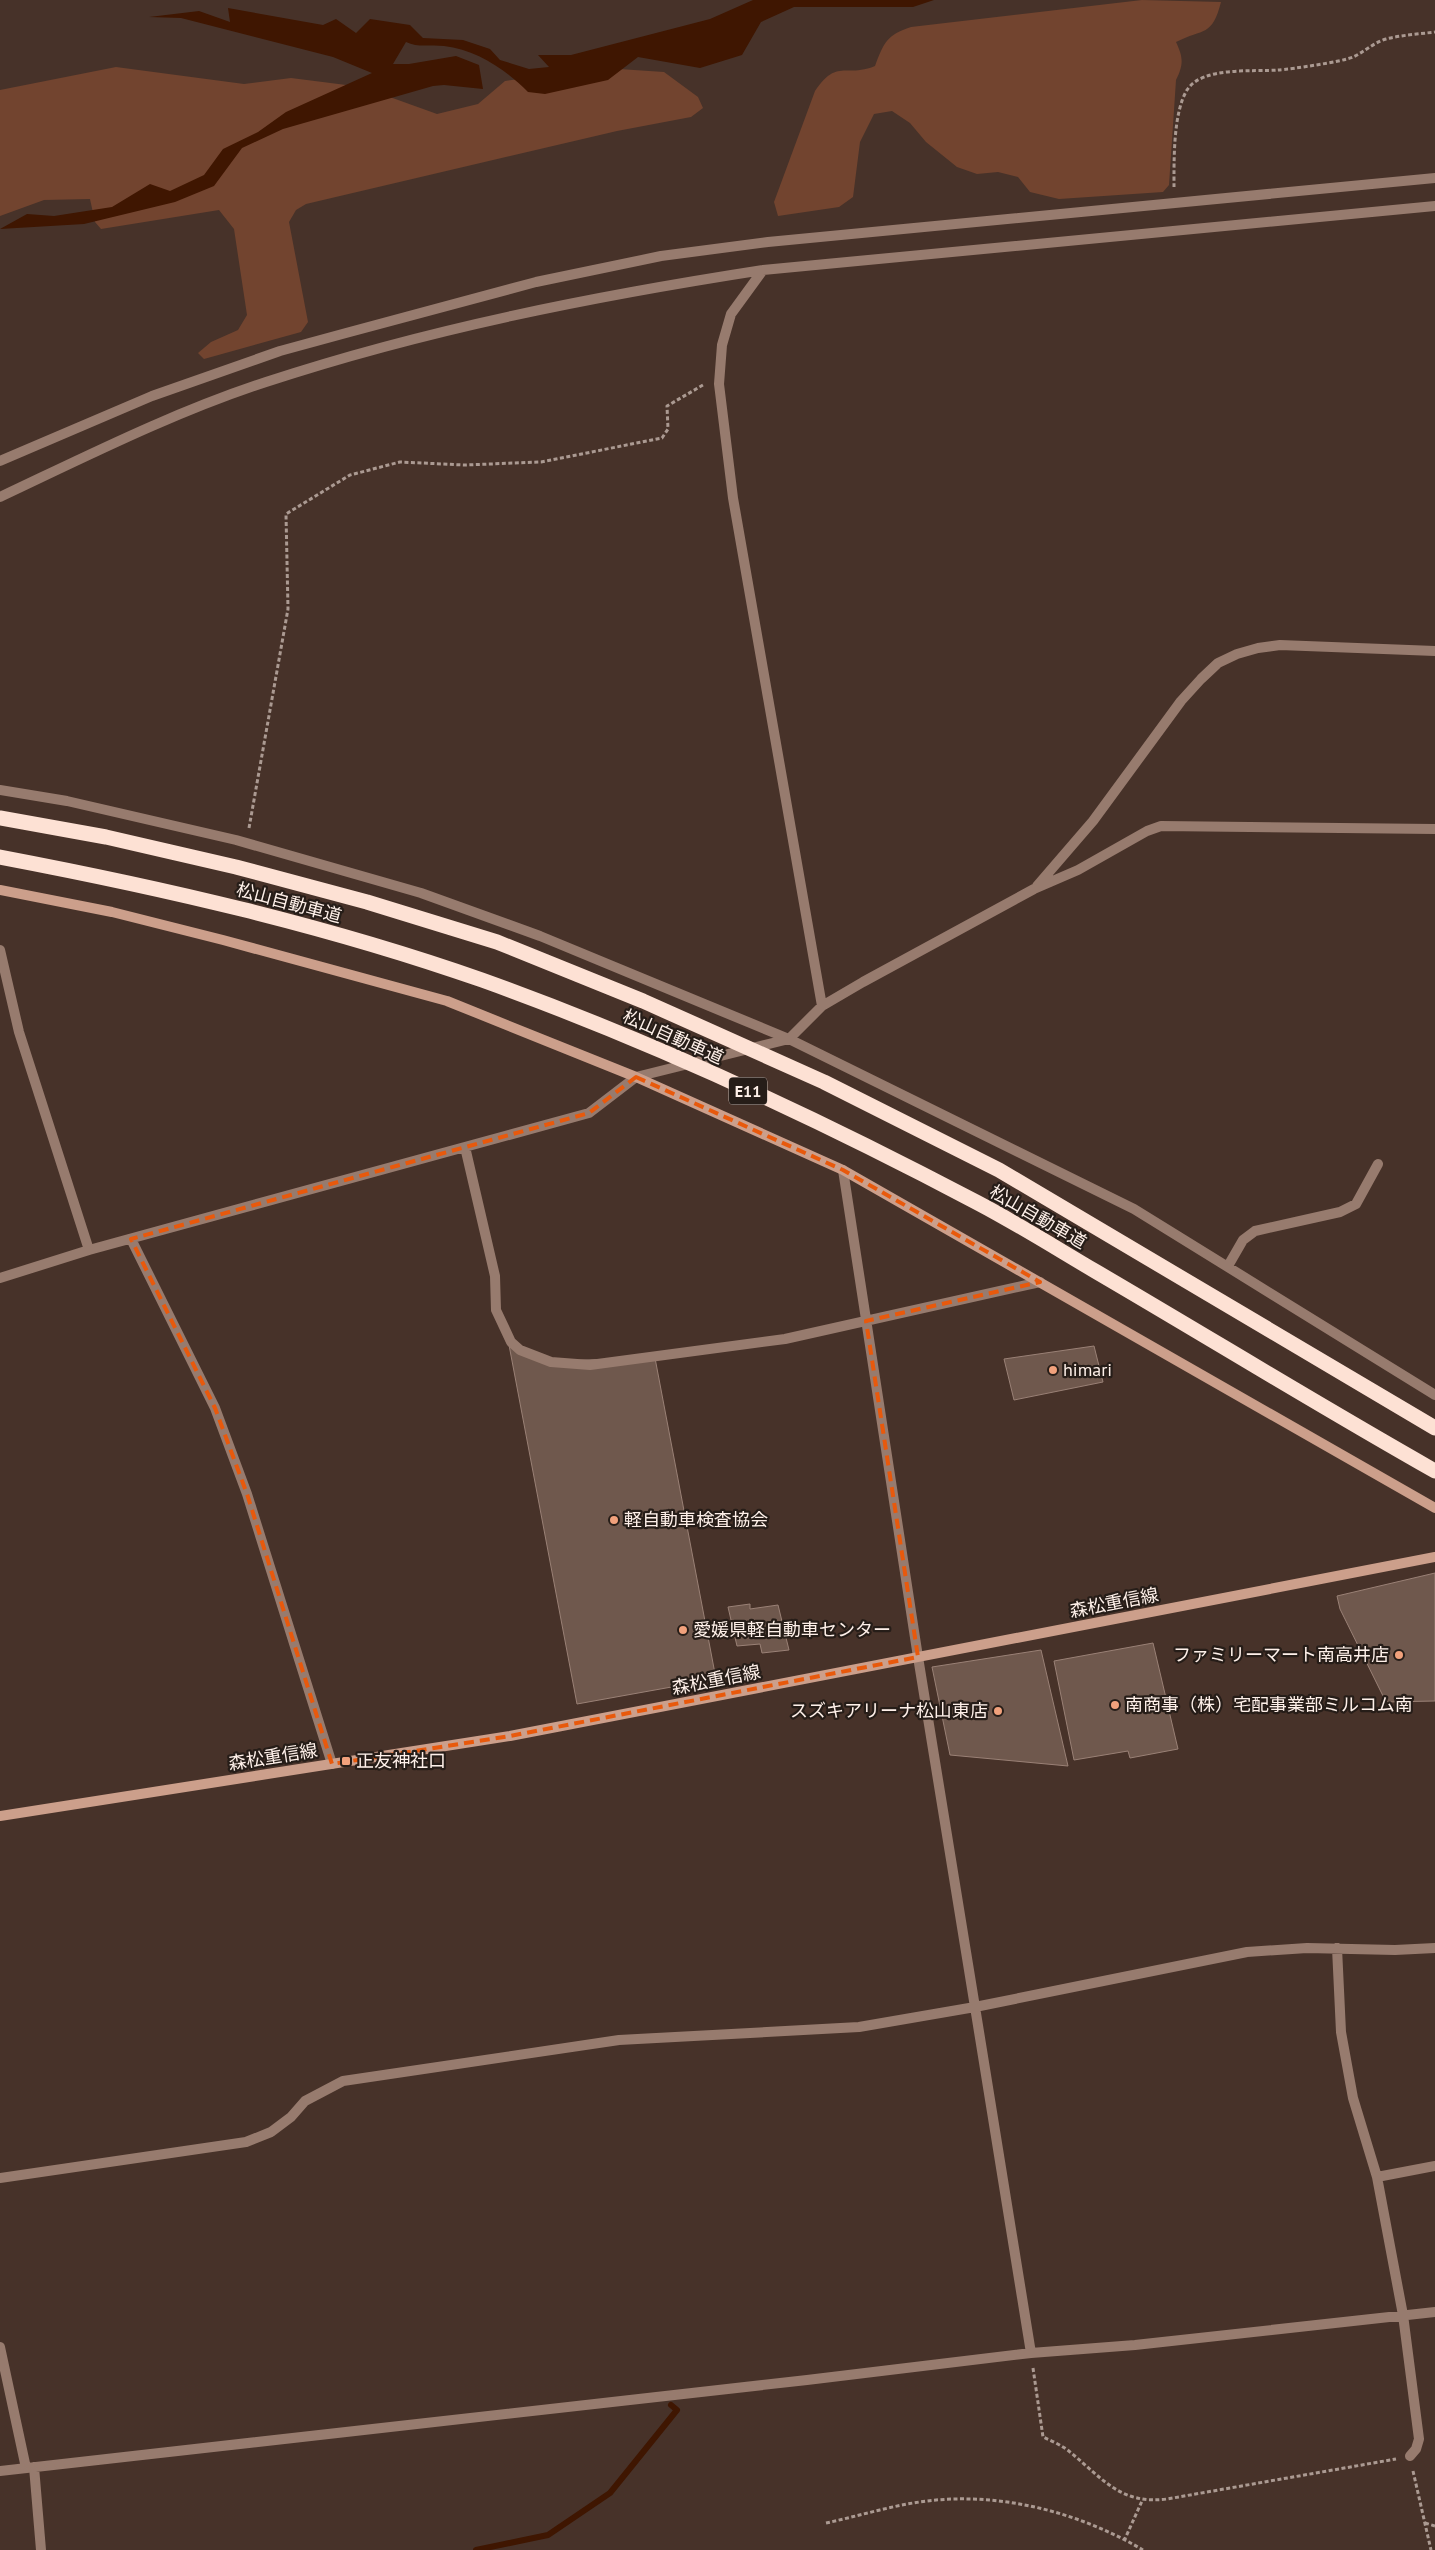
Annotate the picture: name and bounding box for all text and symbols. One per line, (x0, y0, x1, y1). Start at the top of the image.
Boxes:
street label: 松山自動車道 (234, 877, 344, 928)
street label: 松山自動車道 (619, 1004, 727, 1069)
road number: E11 (729, 1078, 767, 1104)
street label: 松山自動車道 (986, 1180, 1091, 1254)
place label: himari (1063, 1358, 1112, 1381)
marker: himari (1047, 1364, 1059, 1376)
place label: 軽自動車検査協会 (624, 1508, 768, 1531)
marker: 軽自動車検査協会 (608, 1514, 620, 1526)
street label: 森松重信線 (1068, 1583, 1160, 1622)
place label: 愛媛県軽自動車センター (693, 1618, 891, 1641)
marker: 愛媛県軽自動車センター (677, 1624, 689, 1636)
place label: ファミリーマート南高井店 (1173, 1643, 1389, 1666)
marker: ファミリーマート南高井店 (1393, 1649, 1405, 1661)
street label: 森松重信線 (670, 1660, 762, 1699)
place label: 南商事（株）宅配事業部ミルコム南 (1125, 1693, 1413, 1716)
place label: スズキアリーナ松山東店 (790, 1699, 988, 1722)
marker: 南商事（株）宅配事業部ミルコム南 (1109, 1699, 1121, 1711)
marker: スズキアリーナ松山東店 (992, 1705, 1004, 1717)
street label: 森松重信線 (227, 1738, 319, 1775)
place label: 正友神社口 (356, 1749, 446, 1772)
marker: 正友神社口 (340, 1755, 352, 1767)

